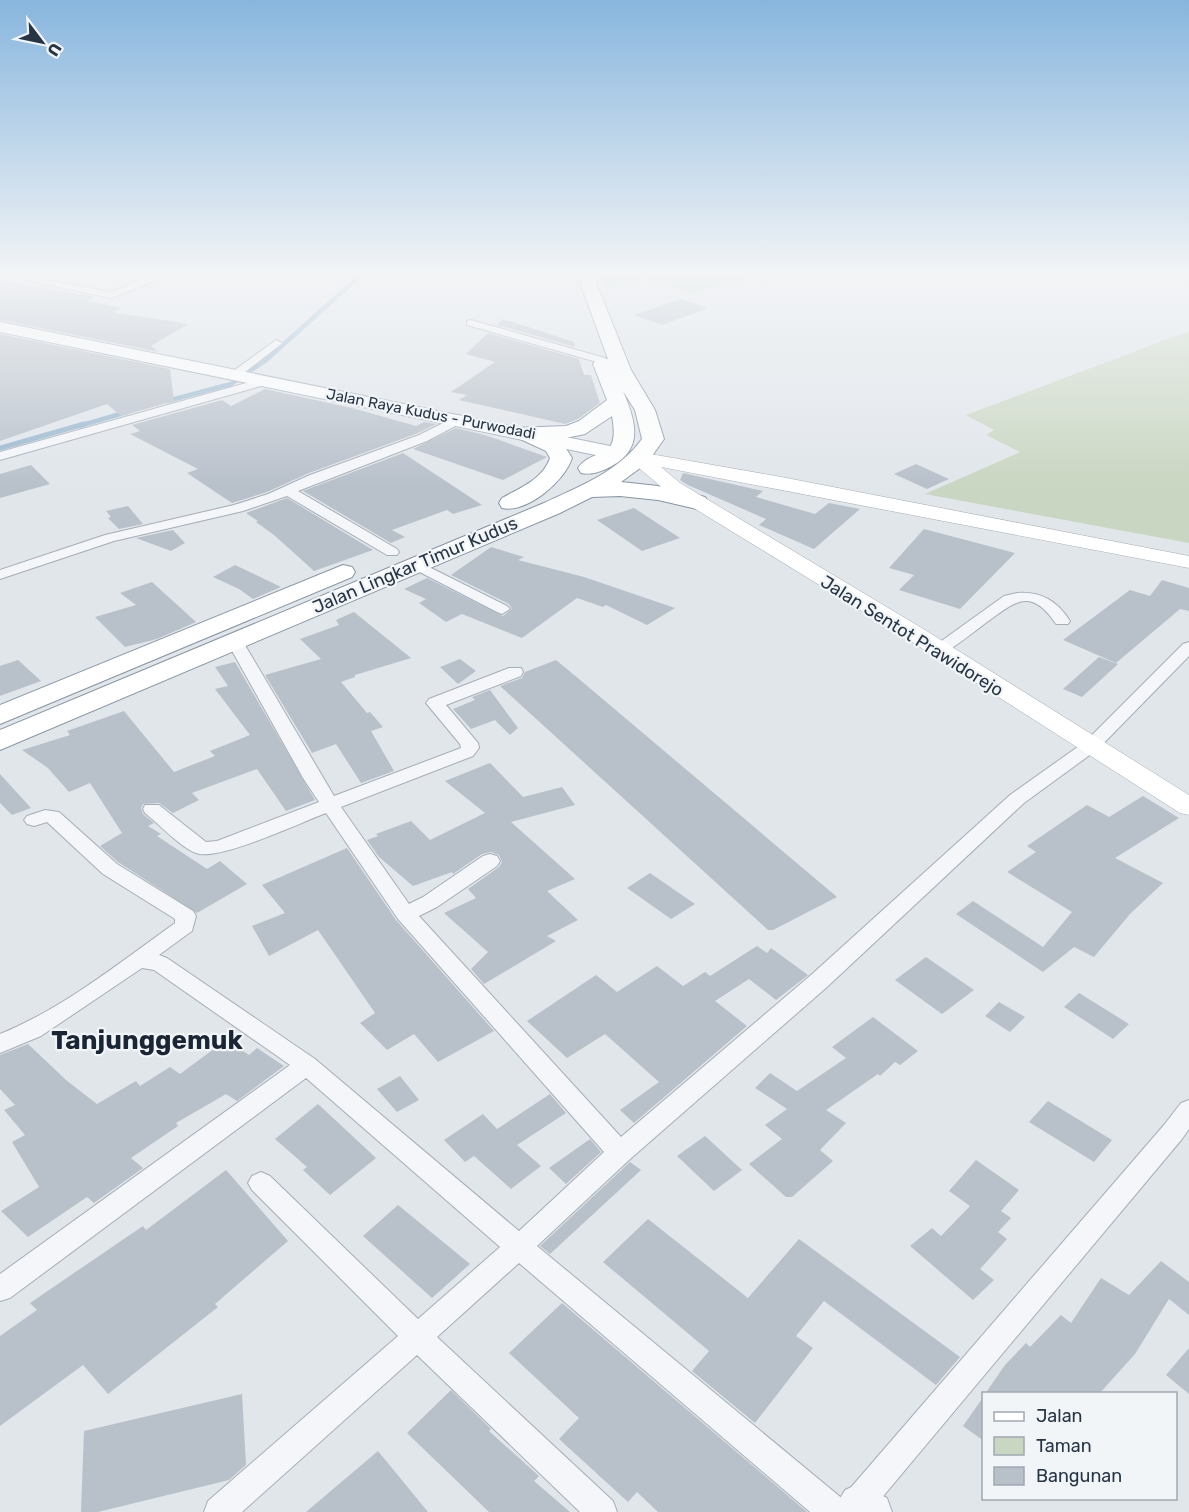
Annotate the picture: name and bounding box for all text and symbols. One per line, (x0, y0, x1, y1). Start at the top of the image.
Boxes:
north arrow (12, 12, 72, 72)
text: U (43, 40, 65, 60)
street label: Jalan Raya Kudus - Purwodadi (325, 385, 537, 443)
street label: Jalan Lingkar Timur Kudus (309, 512, 521, 618)
street label: Jalan Sentot Prawidorejo (817, 571, 1007, 701)
district label: Tanjunggemuk (51, 1025, 244, 1056)
legend (982, 1392, 1177, 1500)
text: Jalan (1036, 1405, 1083, 1427)
text: Taman (1036, 1435, 1092, 1457)
text: Bangunan (1036, 1465, 1122, 1487)

